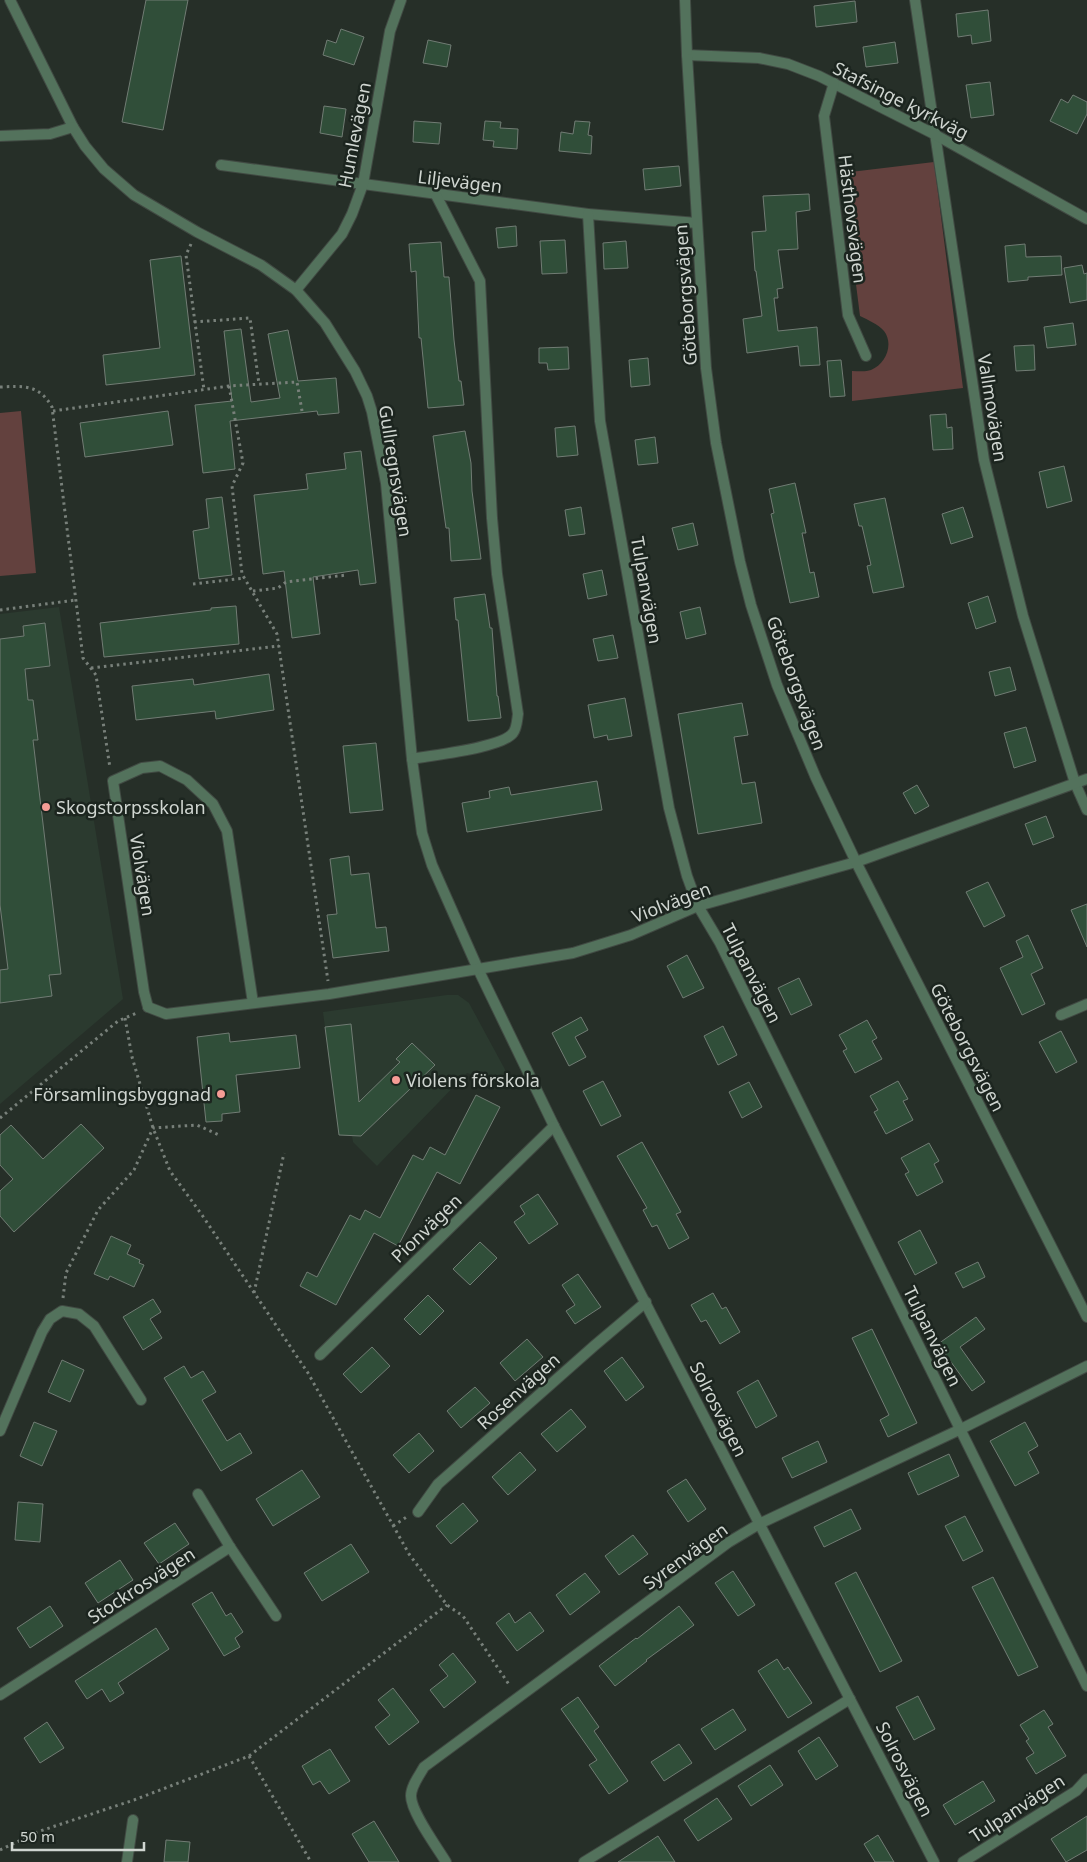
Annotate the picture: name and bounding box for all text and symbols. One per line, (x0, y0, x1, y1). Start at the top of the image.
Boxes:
street label: Stafsinge kyrkväg (829, 55, 973, 145)
street label: Humlevägen (332, 80, 376, 190)
street label: Hästhovsvägen (833, 153, 873, 285)
street label: Liljevägen (416, 164, 504, 198)
street label: Göteborgsvägen (668, 224, 702, 366)
street label: Vallmovägen (973, 352, 1013, 464)
street label: Gullregnsvägen (374, 403, 418, 539)
street label: Tulpanvägen (626, 534, 668, 646)
street label: Göteborgsvägen (762, 613, 832, 753)
place label: Skogstorpsskolan (56, 795, 206, 819)
marker: Skogstorpsskolan (40, 801, 52, 813)
street label: Violvägen (125, 832, 161, 918)
street label: Violvägen (628, 876, 714, 928)
street label: Tulpanvägen (717, 919, 787, 1027)
street label: Göteborgsvägen (925, 979, 1011, 1115)
place label: Violens förskola (406, 1068, 540, 1092)
marker: Violens förskola (390, 1074, 402, 1086)
place label: Församlingsbyggnad (33, 1082, 211, 1106)
marker: Församlingsbyggnad (215, 1088, 227, 1100)
street label: Pionvägen (386, 1188, 466, 1268)
street label: Tulpanvägen (898, 1282, 968, 1390)
street label: Rosenvägen (471, 1347, 565, 1435)
street label: Solrosvägen (685, 1357, 753, 1461)
street label: Syrenvägen (638, 1517, 732, 1595)
street label: Stockrosvägen (83, 1541, 199, 1629)
street label: Solrosvägen (871, 1717, 939, 1821)
street label: Tulpanvägen (965, 1768, 1069, 1848)
scale bar (12, 1820, 145, 1852)
text: 50 m (20, 1826, 55, 1846)

